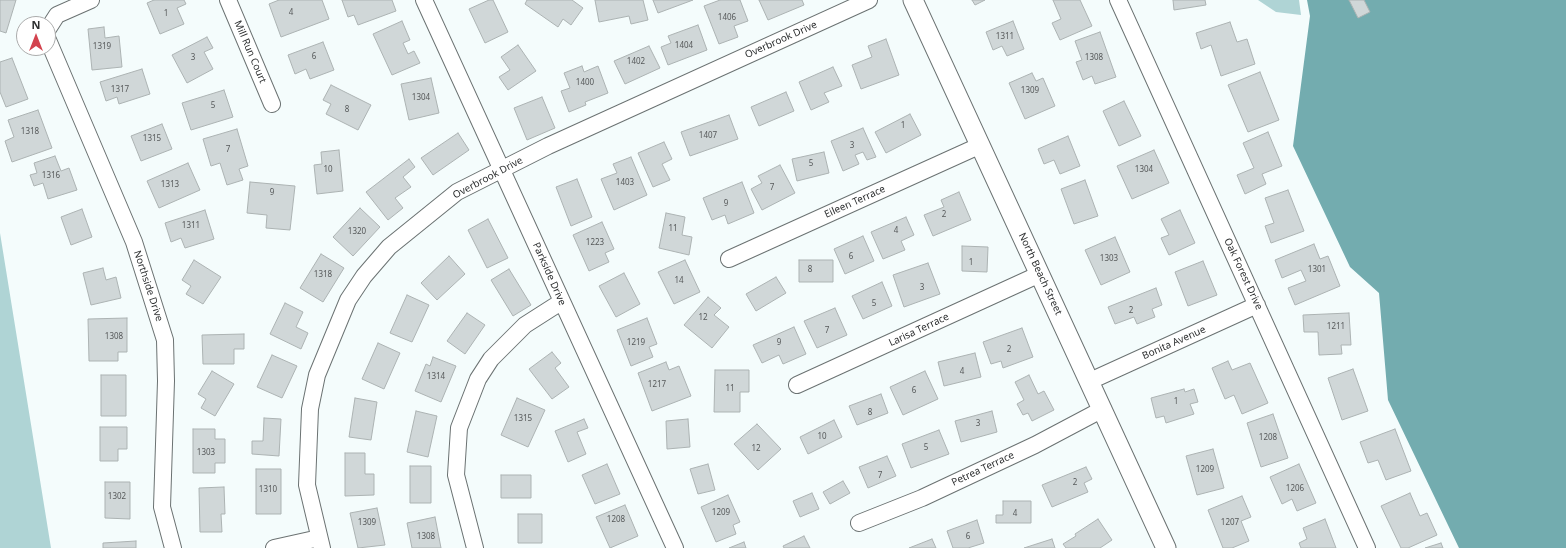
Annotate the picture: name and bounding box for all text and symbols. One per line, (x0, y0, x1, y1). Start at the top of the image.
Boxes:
house number: 4 (289, 8, 293, 18)
house number: 1 (164, 9, 168, 19)
house number: 1406 (718, 13, 736, 23)
north arrow (16, 16, 56, 56)
text: N (32, 17, 40, 32)
street label: Mill Run Court (231, 19, 269, 85)
street label: Overbrook Drive (743, 19, 819, 61)
house number: 1311 (996, 32, 1014, 42)
house number: 1404 (675, 41, 693, 51)
house number: 1319 (93, 42, 111, 52)
house number: 6 (312, 52, 316, 62)
house number: 3 (191, 53, 195, 63)
house number: 1308 (1085, 53, 1103, 63)
house number: 1402 (627, 57, 645, 67)
house number: 1400 (576, 78, 594, 88)
house number: 1317 (111, 85, 129, 95)
house number: 1309 (1021, 86, 1039, 96)
house number: 1304 (412, 93, 430, 103)
house number: 5 (211, 101, 215, 111)
house number: 8 (345, 105, 349, 115)
house number: 1 (901, 121, 905, 131)
house number: 1318 (21, 127, 39, 137)
house number: 1407 (699, 131, 717, 141)
house number: 1315 (143, 134, 161, 144)
house number: 3 (850, 141, 854, 151)
house number: 7 (226, 145, 230, 155)
street label: Overbrook Drive (451, 155, 525, 201)
house number: 5 (809, 159, 813, 169)
house number: 10 (323, 165, 333, 175)
house number: 1304 (1135, 165, 1153, 175)
house number: 1316 (42, 171, 60, 181)
house number: 1403 (616, 178, 634, 188)
house number: 1313 (161, 180, 179, 190)
house number: 7 (770, 183, 774, 193)
street label: Eileen Terrace (823, 183, 887, 221)
house number: 9 (270, 188, 274, 198)
house number: 9 (724, 199, 728, 209)
house number: 2 (942, 210, 946, 220)
house number: 1311 (182, 221, 200, 231)
house number: 11 (668, 224, 678, 234)
house number: 4 (894, 226, 898, 236)
house number: 1320 (348, 227, 366, 237)
street label: North Beach Street (1016, 231, 1064, 317)
street label: Oak Forest Drive (1221, 236, 1265, 312)
house number: 1223 (586, 238, 604, 248)
street label: Parkside Drive (530, 241, 568, 307)
street label: Northside Drive (131, 249, 165, 323)
house number: 6 (849, 252, 853, 262)
house number: 1303 (1100, 254, 1118, 264)
house number: 1 (969, 258, 973, 268)
house number: 8 (808, 265, 812, 275)
house number: 1301 (1308, 265, 1326, 275)
house number: 1318 (314, 270, 332, 280)
house number: 14 (674, 276, 684, 286)
house number: 3 (920, 283, 924, 293)
house number: 5 (872, 299, 876, 309)
house number: 2 (1129, 306, 1133, 316)
street label: Larisa Terrace (887, 311, 951, 349)
house number: 12 (698, 313, 708, 323)
house number: 1211 (1327, 322, 1345, 332)
street label: Bonita Avenue (1140, 324, 1208, 362)
house number: 7 (825, 326, 829, 336)
house number: 1308 (105, 332, 123, 342)
house number: 1219 (627, 338, 645, 348)
house number: 9 (777, 338, 781, 348)
house number: 2 (1007, 345, 1011, 355)
house number: 4 (960, 367, 964, 377)
house number: 1314 (427, 372, 445, 382)
house number: 1217 (648, 380, 666, 390)
house number: 11 (725, 384, 735, 394)
house number: 6 (912, 386, 916, 396)
house number: 1 (1174, 397, 1178, 407)
house number: 8 (868, 408, 872, 418)
house number: 1315 (514, 414, 532, 424)
house number: 3 (976, 419, 980, 429)
house number: 10 (817, 432, 827, 442)
house number: 1208 (1259, 433, 1277, 443)
house number: 5 (924, 443, 928, 453)
house number: 12 (751, 444, 761, 454)
house number: 1303 (197, 448, 215, 458)
street label: Petrea Terrace (950, 449, 1016, 489)
house number: 1209 (1196, 465, 1214, 475)
house number: 7 (878, 471, 882, 481)
house number: 2 (1073, 478, 1077, 488)
house number: 1206 (1286, 484, 1304, 494)
house number: 1310 (259, 485, 277, 495)
house number: 1302 (108, 492, 126, 502)
house number: 1209 (712, 508, 730, 518)
house number: 4 (1013, 509, 1017, 519)
house number: 1208 (607, 515, 625, 525)
house number: 1309 (358, 518, 376, 528)
house number: 1207 (1221, 518, 1239, 528)
house number: 1308 (417, 532, 435, 542)
house number: 6 (966, 532, 970, 542)

